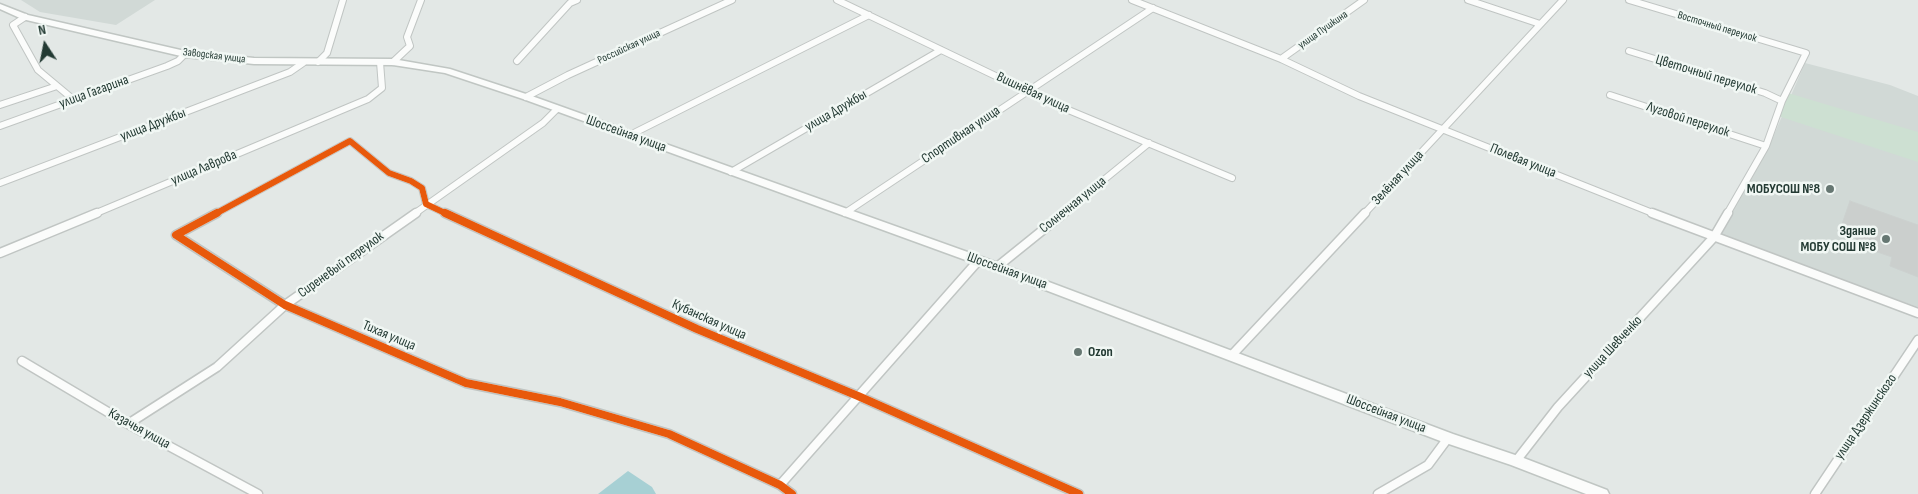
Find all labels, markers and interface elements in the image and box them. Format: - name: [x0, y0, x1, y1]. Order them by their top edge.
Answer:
- street label: улица Пушкина: [1296, 8, 1350, 52]
- street label: Восточный переулок: [1676, 9, 1758, 45]
- north arrow: [20, 20, 70, 70]
- text: N: [37, 21, 47, 39]
- street label: Российская улица: [596, 27, 662, 67]
- street label: Заводская улица: [182, 46, 246, 66]
- street label: Цветочный переулок: [1653, 52, 1759, 98]
- street label: Вишнёвая улица: [994, 69, 1072, 117]
- street label: улица Гагарина: [57, 72, 131, 112]
- street label: улица Дружбы: [802, 87, 870, 135]
- street label: Луговой переулок: [1644, 99, 1732, 141]
- street label: Спортивная улица: [918, 103, 1004, 167]
- street label: улица Дружбы: [118, 105, 188, 145]
- street label: Шоссейная улица: [584, 112, 668, 156]
- street label: Полевая улица: [1488, 140, 1558, 182]
- street label: улица Лаврова: [169, 147, 239, 189]
- street label: Зелёная улица: [1368, 147, 1428, 209]
- street label: Солнечная улица: [1036, 173, 1110, 237]
- place label: МОБУСОШ №8: [1747, 181, 1820, 197]
- marker: МОБУСОШ №8: [1824, 183, 1836, 195]
- place label: Здание МОБУ СОШ №8: [1800, 223, 1876, 256]
- street label: Сиреневый переулок: [295, 228, 387, 302]
- marker: Здание МОБУ СОШ №8: [1880, 233, 1892, 245]
- street label: Шоссейная улица: [965, 249, 1049, 293]
- street label: Кубанская улица: [669, 296, 749, 344]
- street label: улица Шевченко: [1580, 313, 1646, 381]
- street label: Тихая улица: [360, 317, 418, 355]
- place label: Ozon: [1088, 344, 1113, 360]
- marker: Ozon: [1072, 346, 1084, 358]
- street label: улица Дзержинского: [1831, 371, 1901, 463]
- street label: Шоссейная улица: [1344, 391, 1428, 437]
- street label: Казачья улица: [105, 405, 173, 453]

